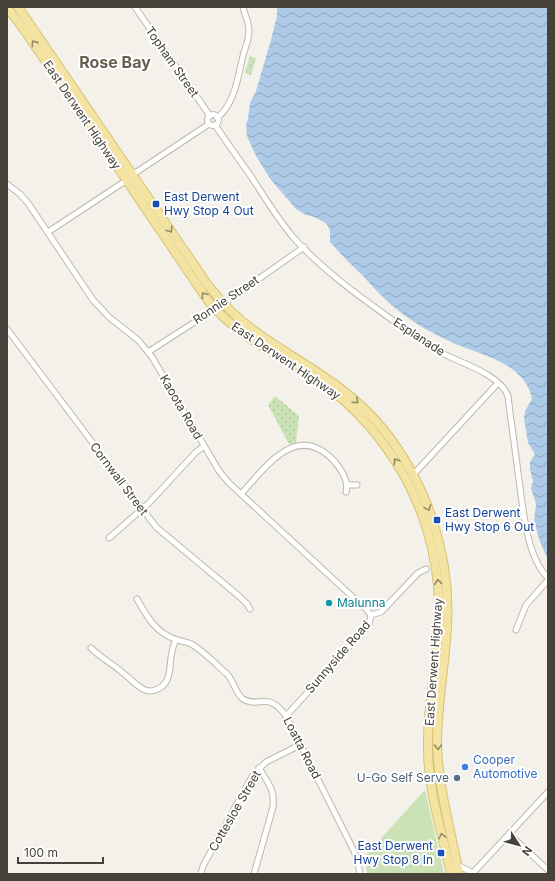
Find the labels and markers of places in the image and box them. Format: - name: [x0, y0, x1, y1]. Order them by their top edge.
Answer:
- place label: East Derwent Hwy Stop 4 Out: [164, 189, 254, 218]
- marker: East Derwent Hwy Stop 4 Out: [151, 199, 161, 209]
- place label: East Derwent Hwy Stop 6 Out: [445, 505, 534, 534]
- marker: East Derwent Hwy Stop 6 Out: [432, 515, 442, 525]
- place label: Malunna: [337, 595, 386, 610]
- marker: Malunna: [324, 598, 334, 608]
- place label: Cooper Automotive: [473, 752, 537, 781]
- marker: Cooper Automotive: [460, 762, 470, 772]
- place label: U-Go Self Serve: [357, 770, 449, 785]
- marker: U-Go Self Serve: [452, 773, 462, 783]
- place label: East Derwent Hwy Stop 8 In: [354, 838, 433, 867]
- marker: East Derwent Hwy Stop 8 In: [436, 848, 446, 858]

